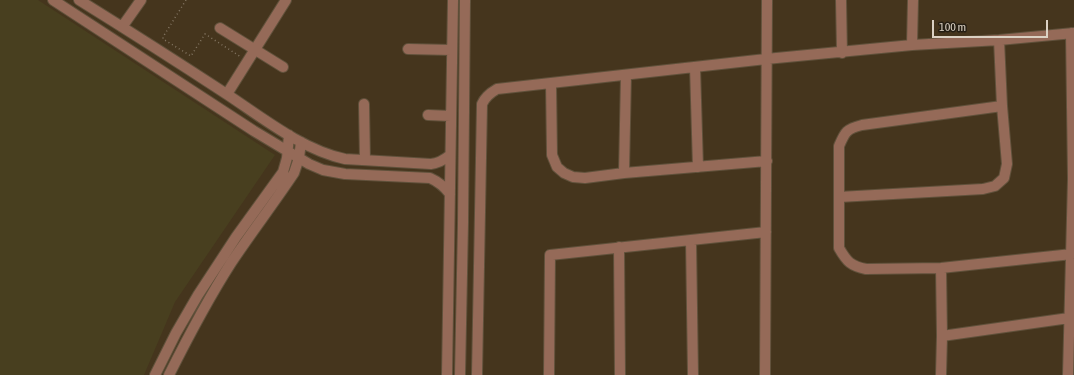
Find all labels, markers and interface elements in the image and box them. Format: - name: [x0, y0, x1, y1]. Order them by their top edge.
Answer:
- scale bar: [934, 12, 1050, 38]
- text: 100 m: [939, 20, 966, 34]

